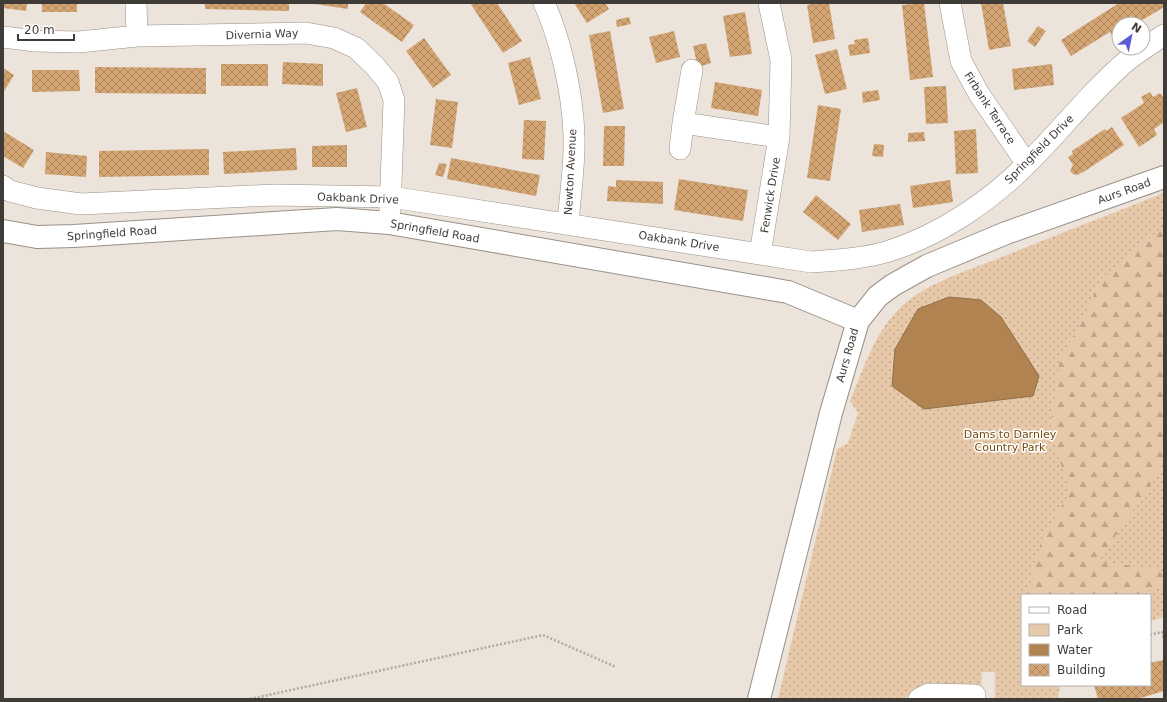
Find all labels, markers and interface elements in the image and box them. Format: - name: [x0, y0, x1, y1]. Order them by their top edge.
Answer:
- scale bar: [18, 16, 74, 42]
- north arrow: [1111, 16, 1151, 56]
- text: N: [1129, 20, 1144, 36]
- text: 20 m: [24, 23, 55, 37]
- street label: Divernia Way: [225, 27, 299, 42]
- street label: Firbank Terrace: [961, 70, 1018, 147]
- street label: Springfield Drive: [1002, 112, 1077, 186]
- street label: Newton Avenue: [562, 128, 579, 215]
- street label: Fenwick Drive: [758, 156, 783, 234]
- street label: Aurs Road: [1096, 176, 1153, 207]
- street label: Oakbank Drive: [317, 191, 399, 206]
- street label: Springfield Road: [389, 217, 481, 246]
- street label: Springfield Road: [67, 224, 158, 243]
- street label: Oakbank Drive: [638, 229, 720, 254]
- street label: Aurs Road: [834, 326, 861, 384]
- park label: Dams to Darnley Country Park: [964, 428, 1057, 454]
- legend: [1021, 594, 1151, 686]
- text: Road: [1057, 603, 1087, 617]
- text: Park: [1057, 623, 1083, 637]
- text: Water: [1057, 643, 1093, 657]
- text: Building: [1057, 663, 1106, 677]

